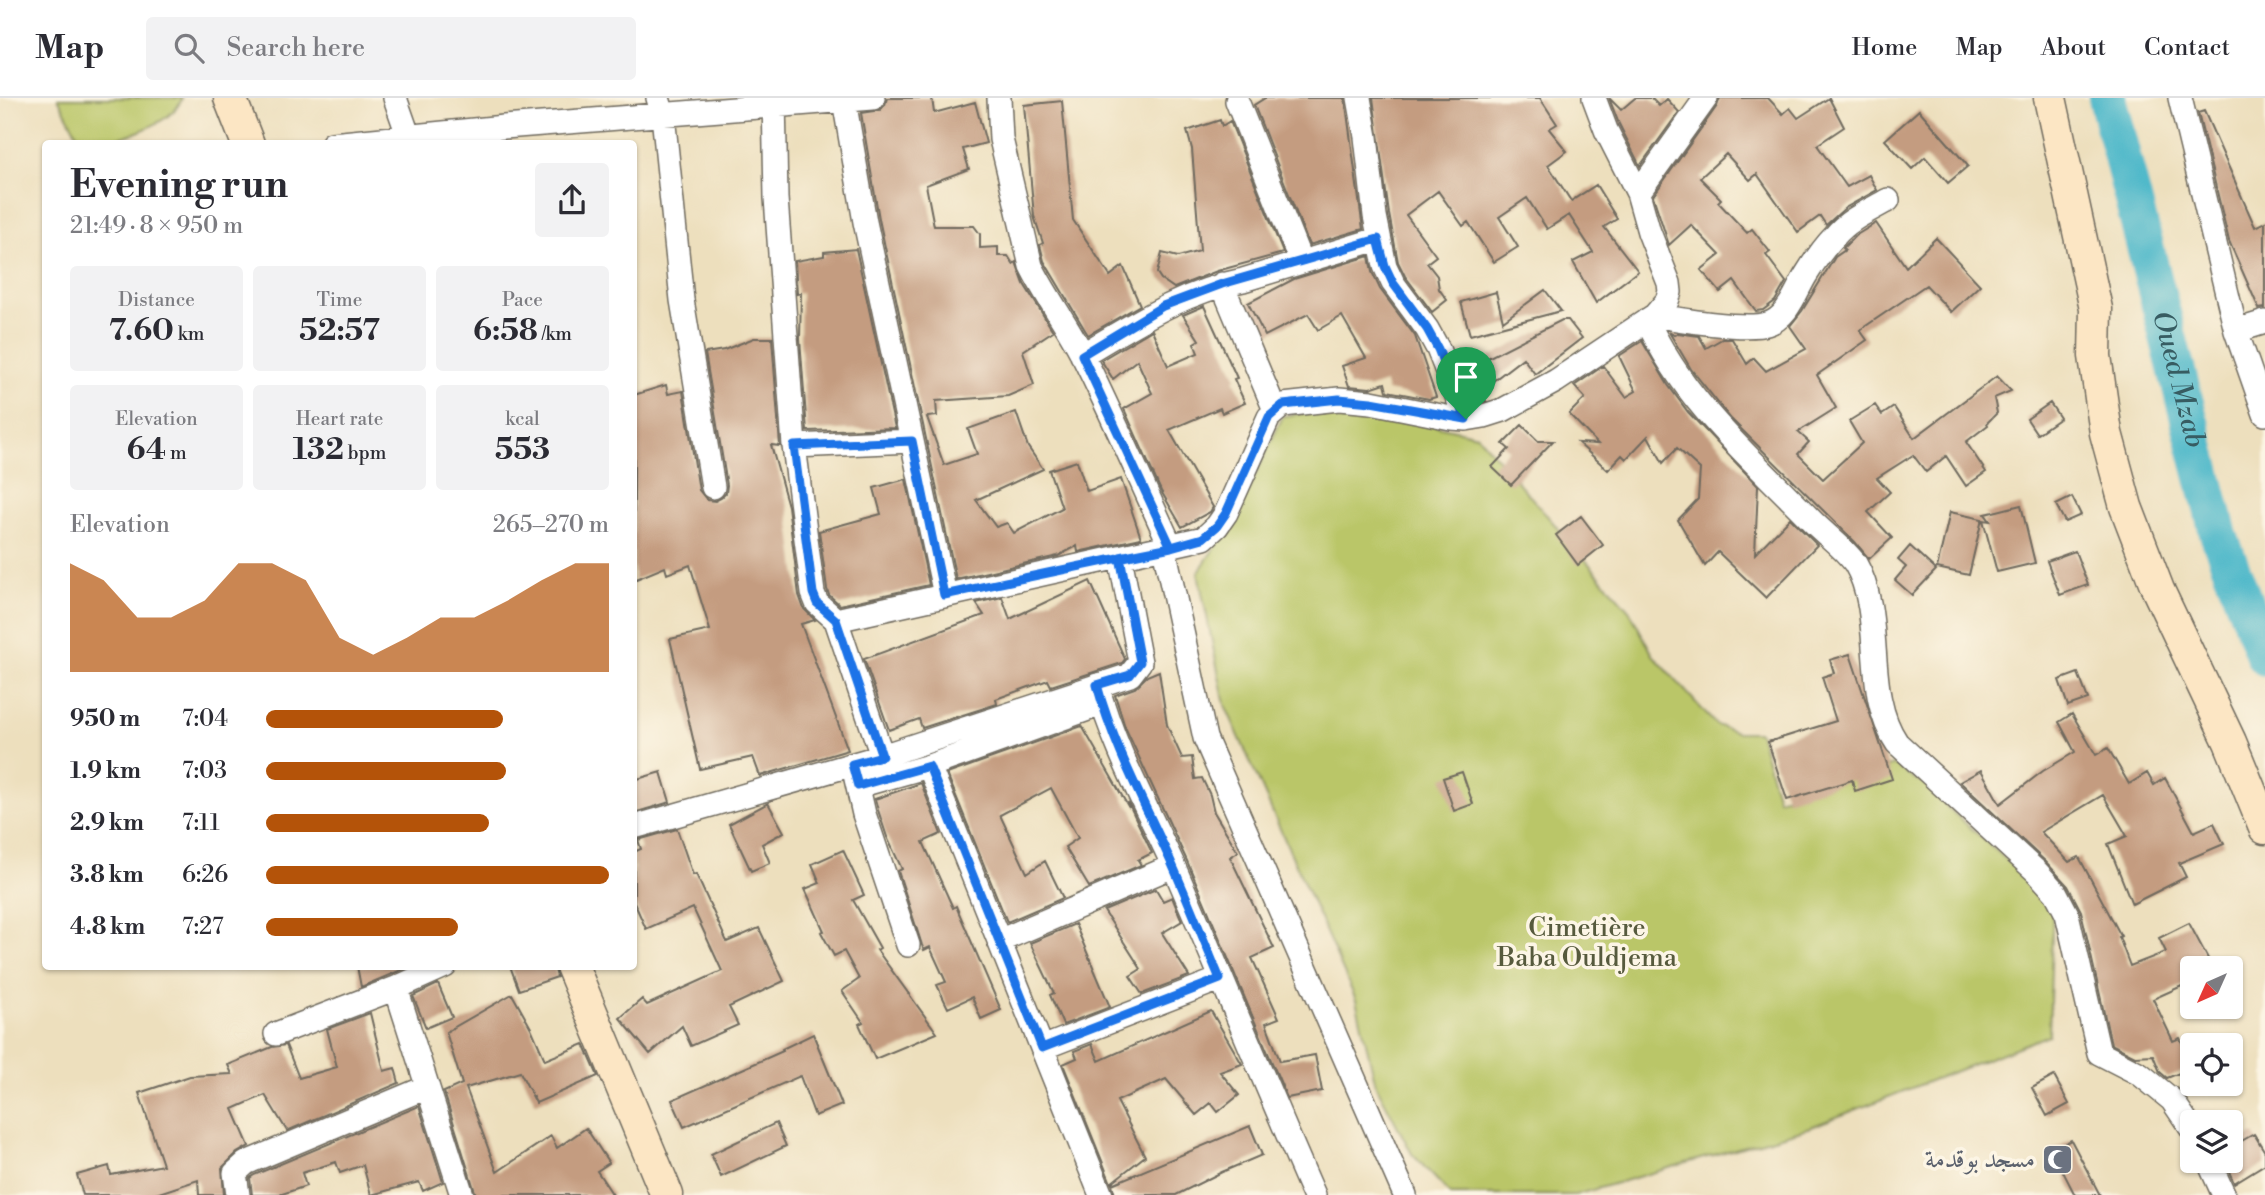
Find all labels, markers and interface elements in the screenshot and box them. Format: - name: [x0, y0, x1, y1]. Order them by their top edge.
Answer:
- search box: [146, 17, 636, 80]
- text: Map: [35, 28, 104, 69]
- icon: search: [170, 29, 208, 67]
- text: Search here: [226, 32, 365, 64]
- text: Home: [1852, 33, 1917, 63]
- text: Map: [1955, 33, 2003, 63]
- text: About: [2041, 33, 2106, 63]
- text: Contact: [2144, 33, 2230, 63]
- text: Evening run: [70, 162, 288, 209]
- button: share: [535, 163, 609, 237]
- text: 21:49 · 8 × 950 m: [70, 212, 243, 240]
- text: Distance: [118, 288, 195, 312]
- text: Time: [317, 288, 362, 312]
- text: Pace: [502, 288, 543, 312]
- water label: Oued Mzab: [2145, 307, 2213, 451]
- text: 7.60: [109, 312, 174, 350]
- text: 52:57: [299, 312, 380, 350]
- text: 6:58: [473, 312, 538, 350]
- text: km: [174, 322, 204, 346]
- text: /km: [538, 322, 572, 346]
- pin: [1436, 347, 1496, 419]
- icon: arrive: [1447, 358, 1485, 396]
- text: Elevation: [115, 407, 198, 431]
- text: Heart rate: [296, 407, 383, 431]
- text: kcal: [505, 407, 540, 431]
- text: 64: [126, 431, 166, 469]
- text: 132: [293, 431, 344, 469]
- text: 553: [495, 431, 550, 469]
- text: m: [166, 441, 187, 465]
- text: bpm: [344, 441, 386, 465]
- text: Elevation: [70, 511, 170, 539]
- text: 265–270 m: [493, 511, 609, 539]
- text: 950 m: [70, 705, 140, 733]
- text: 7:04: [182, 705, 228, 733]
- text: 1.9 km: [70, 757, 141, 785]
- text: 7:03: [182, 757, 227, 785]
- text: 2.9 km: [70, 809, 144, 837]
- text: 7:11: [182, 809, 220, 837]
- text: 3.8 km: [70, 861, 144, 889]
- text: 6:26: [182, 861, 228, 889]
- park label: Cimetière Baba Ouldjema: [1496, 912, 1678, 974]
- text: 4.8 km: [70, 913, 145, 941]
- text: 7:27: [182, 913, 224, 941]
- north arrow: [2180, 956, 2244, 1018]
- map controls: [2180, 956, 2243, 1173]
- button: locate: [2180, 1033, 2243, 1096]
- button: layers: [2180, 1110, 2243, 1173]
- mosque icon: مسجد بوقدمة: [2041, 1142, 2075, 1176]
- place label: مسجد بوقدمة: [1925, 1143, 2035, 1175]

